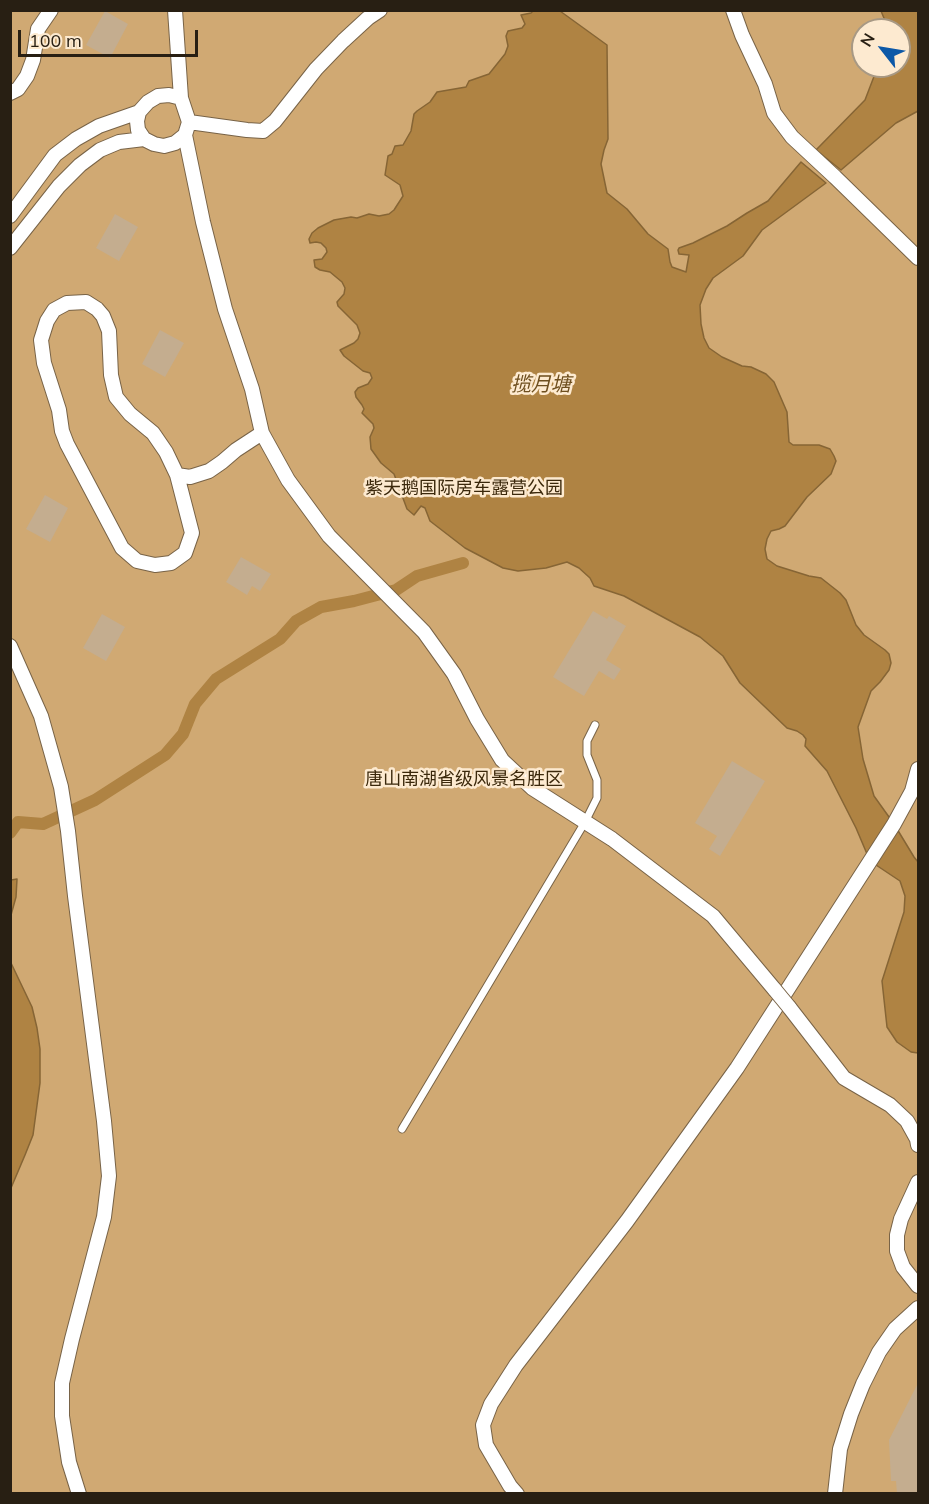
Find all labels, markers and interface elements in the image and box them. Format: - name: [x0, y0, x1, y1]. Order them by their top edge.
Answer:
- scale bar: [21, 18, 201, 56]
- north arrow: [851, 18, 911, 78]
- text: 100 m: [29, 29, 82, 52]
- text: N: [856, 29, 879, 50]
- water label: 揽月塘: [511, 373, 571, 397]
- park label: 紫天鹅国际房车露营公园: [365, 478, 563, 500]
- park label: 唐山南湖省级风景名胜区: [365, 769, 563, 791]

